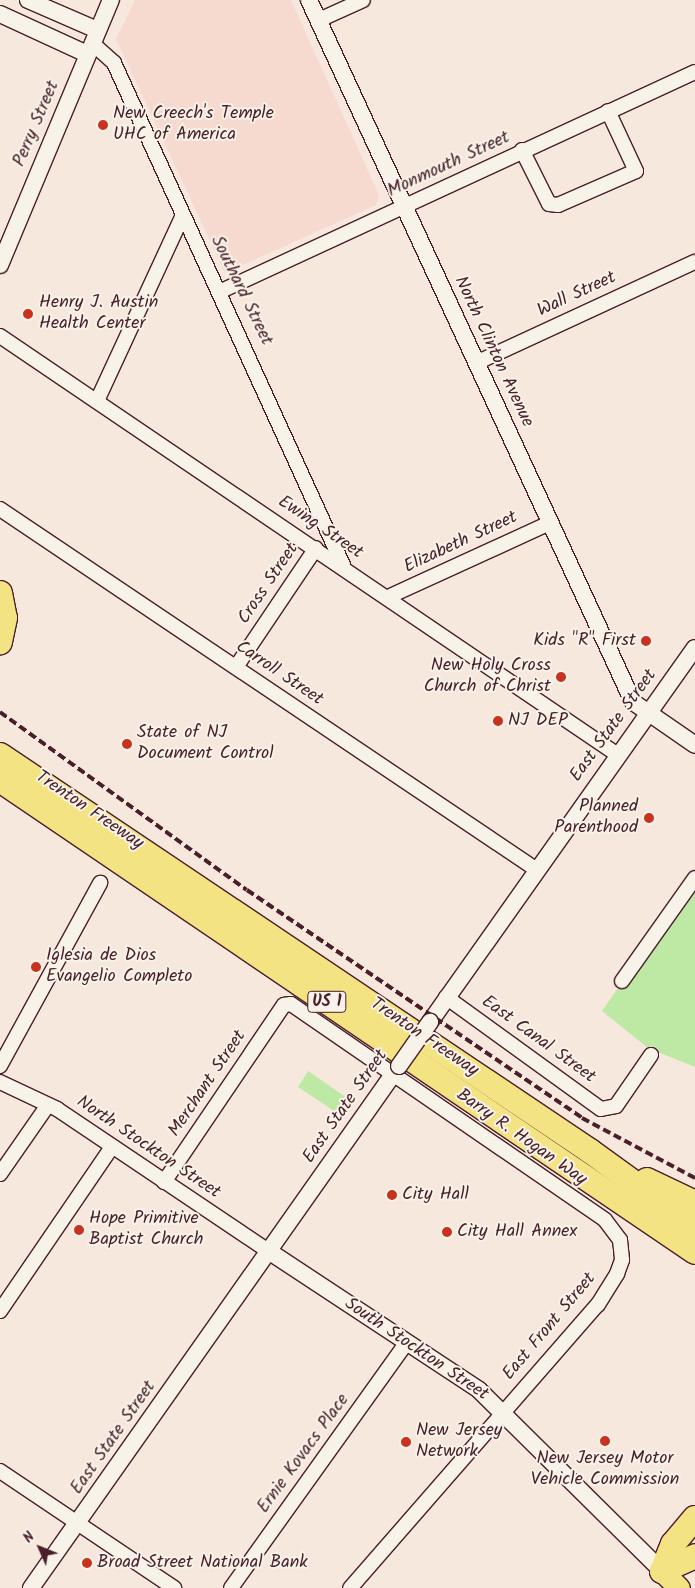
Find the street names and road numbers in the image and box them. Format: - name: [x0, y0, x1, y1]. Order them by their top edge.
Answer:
- street label: Perry Street: [9, 78, 65, 170]
- street label: Monmouth Street: [384, 127, 514, 203]
- street label: Southard Street: [205, 233, 277, 349]
- street label: Wall Street: [534, 267, 620, 323]
- street label: North Clinton Avenue: [449, 273, 537, 431]
- street label: Ewing Street: [273, 492, 367, 564]
- street label: Elizabeth Street: [401, 507, 521, 579]
- street label: Cross Street: [234, 539, 304, 629]
- street label: Carroll Street: [231, 637, 327, 711]
- street label: East State Street: [566, 666, 662, 786]
- street label: Trenton Freeway: [31, 767, 147, 855]
- road number: US 1: [307, 989, 347, 1016]
- street label: East Canal Street: [477, 991, 599, 1089]
- street label: Trenton Freeway: [366, 994, 482, 1082]
- street label: Merchant Street: [164, 1027, 252, 1141]
- street label: East State Street: [299, 1046, 393, 1168]
- street label: Barry R. Hogan Way: [452, 1085, 590, 1191]
- street label: North Stockton Street: [72, 1092, 224, 1204]
- street label: East Front Street: [499, 1269, 601, 1385]
- street label: South Stockton Street: [340, 1294, 492, 1406]
- street label: East State Street: [67, 1377, 161, 1499]
- street label: Ernie Kovacs Place: [253, 1390, 355, 1518]

